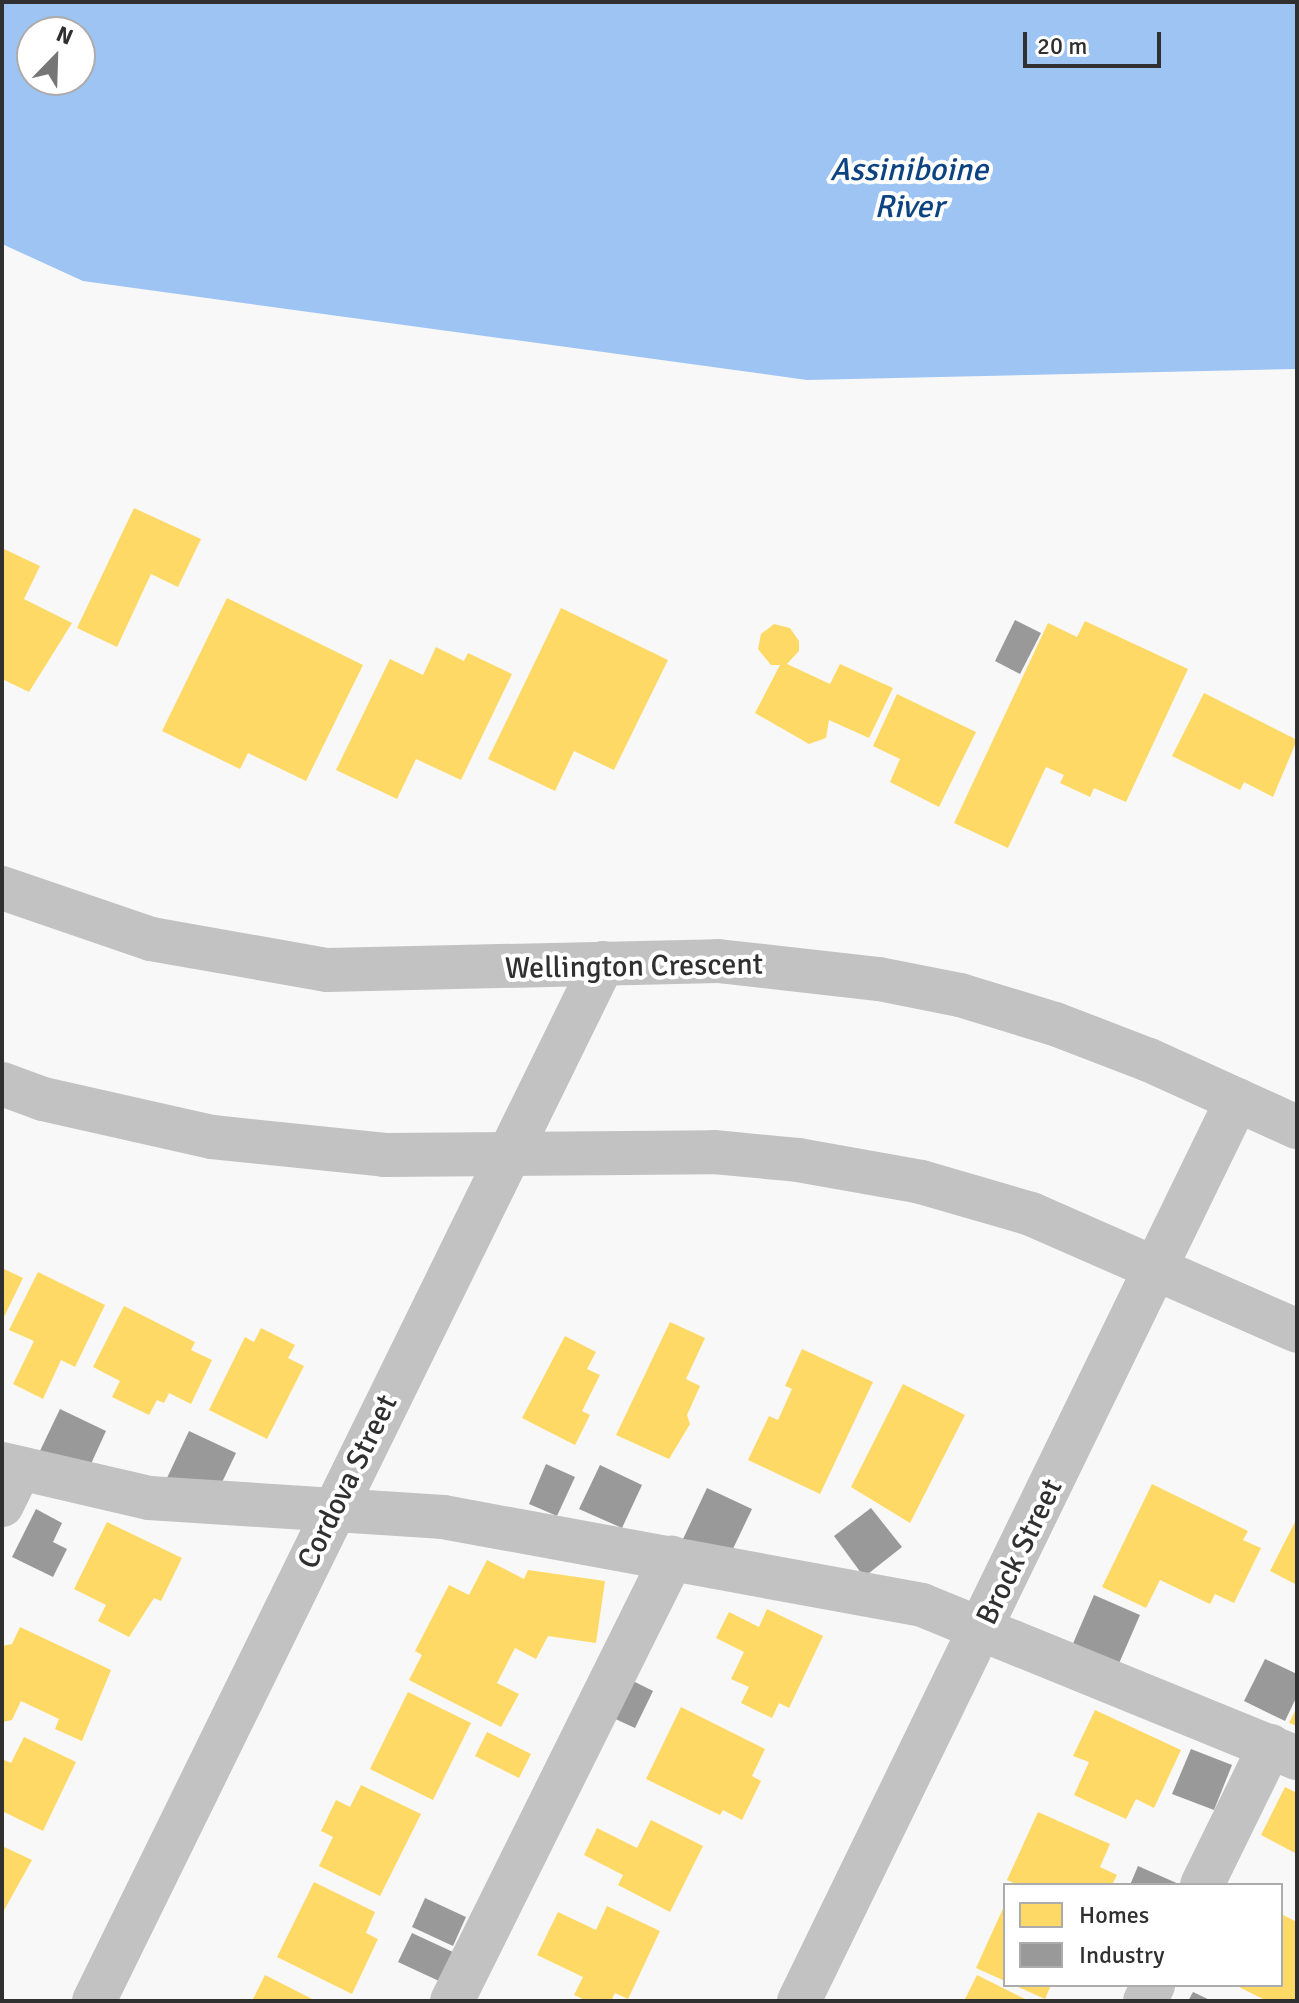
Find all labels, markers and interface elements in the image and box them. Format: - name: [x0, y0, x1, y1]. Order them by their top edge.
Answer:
- north arrow: [16, 16, 96, 96]
- scale bar: [1027, 16, 1165, 66]
- text: N: [52, 20, 77, 51]
- text: 20 m: [1037, 31, 1087, 61]
- water label: Assiniboine River: [830, 152, 988, 227]
- street label: Wellington Crescent: [505, 947, 763, 987]
- street label: Cordova Street: [290, 1389, 406, 1575]
- street label: Brock Street: [969, 1473, 1071, 1631]
- legend: [1003, 1883, 1283, 1987]
- text: Homes: [1079, 1900, 1149, 1930]
- text: Industry: [1079, 1940, 1165, 1970]

